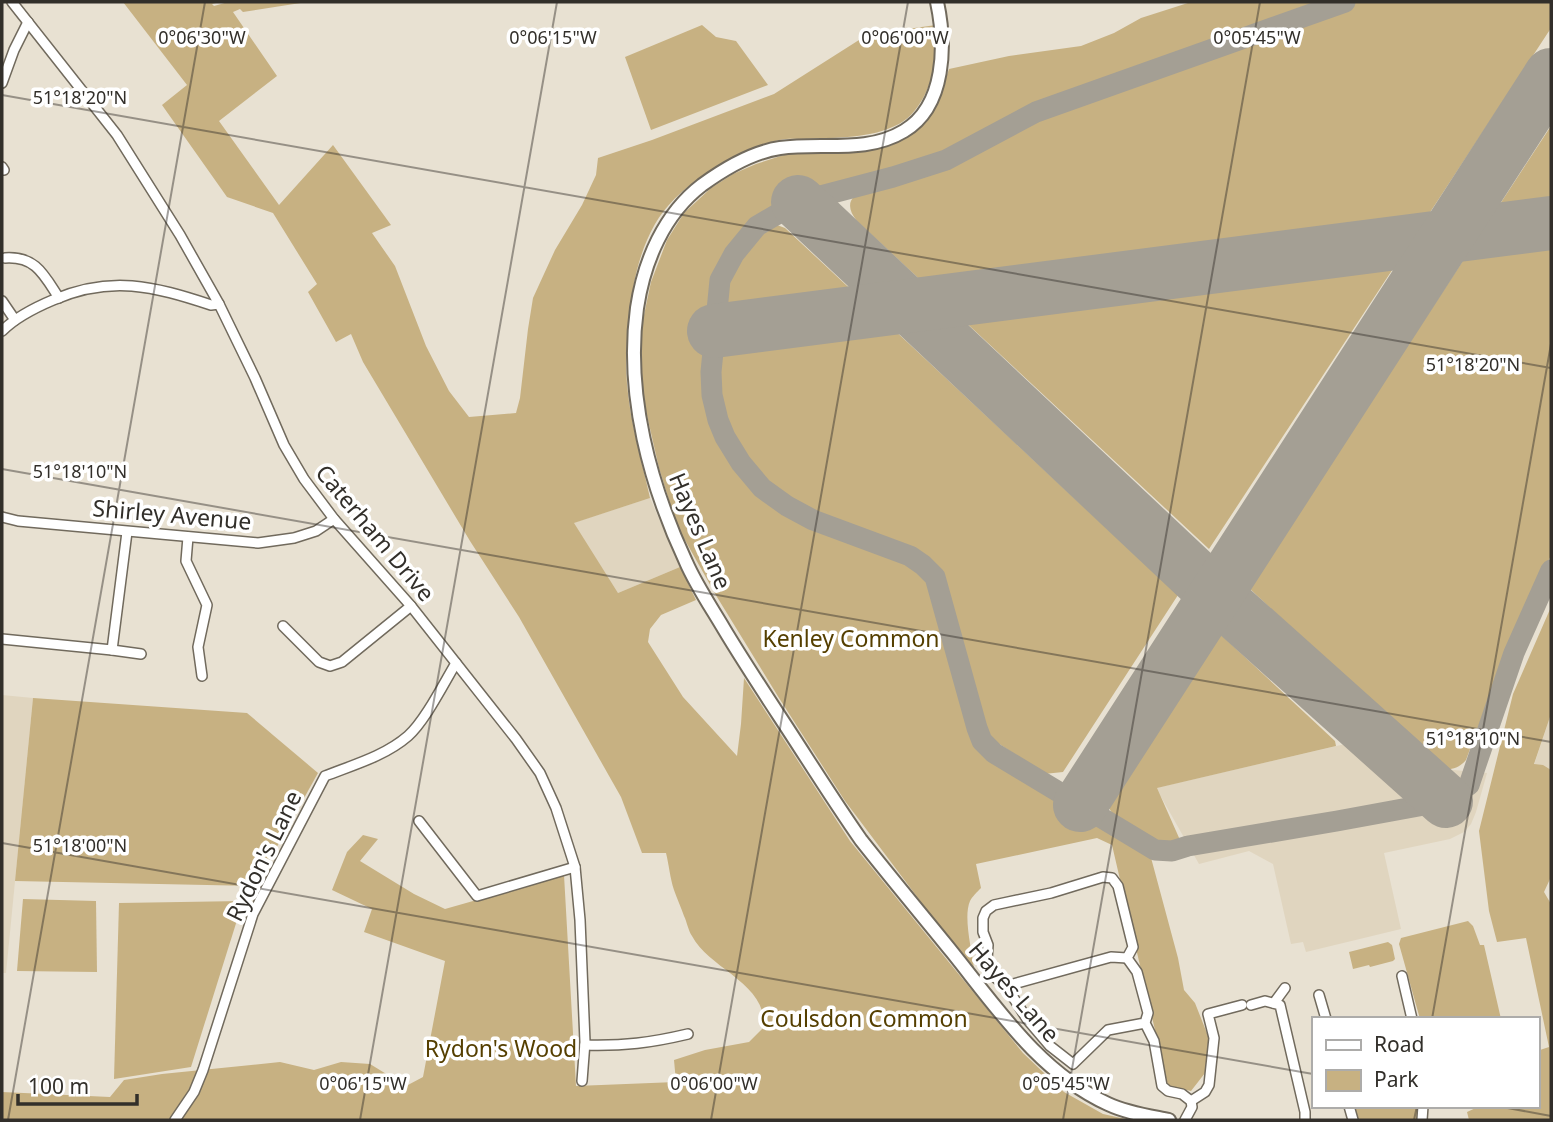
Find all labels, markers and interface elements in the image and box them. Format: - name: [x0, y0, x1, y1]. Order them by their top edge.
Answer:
- text: 0°06'30"W: [158, 25, 246, 49]
- text: 0°06'15"W: [509, 25, 597, 49]
- text: 0°06'00"W: [861, 25, 949, 49]
- text: 0°05'45"W: [1213, 25, 1301, 49]
- text: 51°18'20"N: [33, 85, 127, 109]
- text: 51°18'20"N: [1426, 352, 1520, 376]
- street label: Caterham Drive: [309, 457, 443, 608]
- text: 51°18'10"N: [33, 459, 127, 483]
- street label: Hayes Lane: [662, 467, 740, 594]
- street label: Shirley Avenue: [91, 491, 253, 537]
- park label: Kenley Common: [762, 622, 940, 654]
- text: 51°18'10"N: [1426, 726, 1520, 750]
- street label: Rydon's Lane: [218, 785, 309, 926]
- text: 51°18'00"N: [33, 833, 127, 857]
- street label: Hayes Lane: [962, 934, 1067, 1049]
- park label: Coulsdon Common: [760, 1002, 968, 1034]
- legend: [1312, 1017, 1539, 1108]
- text: Road: [1374, 1030, 1424, 1058]
- park label: Rydon's Wood: [425, 1032, 577, 1064]
- scale bar: [18, 1062, 136, 1106]
- text: Park: [1374, 1065, 1419, 1093]
- text: 0°06'15"W: [319, 1071, 407, 1095]
- text: 0°06'00"W: [670, 1071, 758, 1095]
- text: 0°05'45"W: [1022, 1071, 1110, 1095]
- text: 100 m: [28, 1072, 89, 1100]

